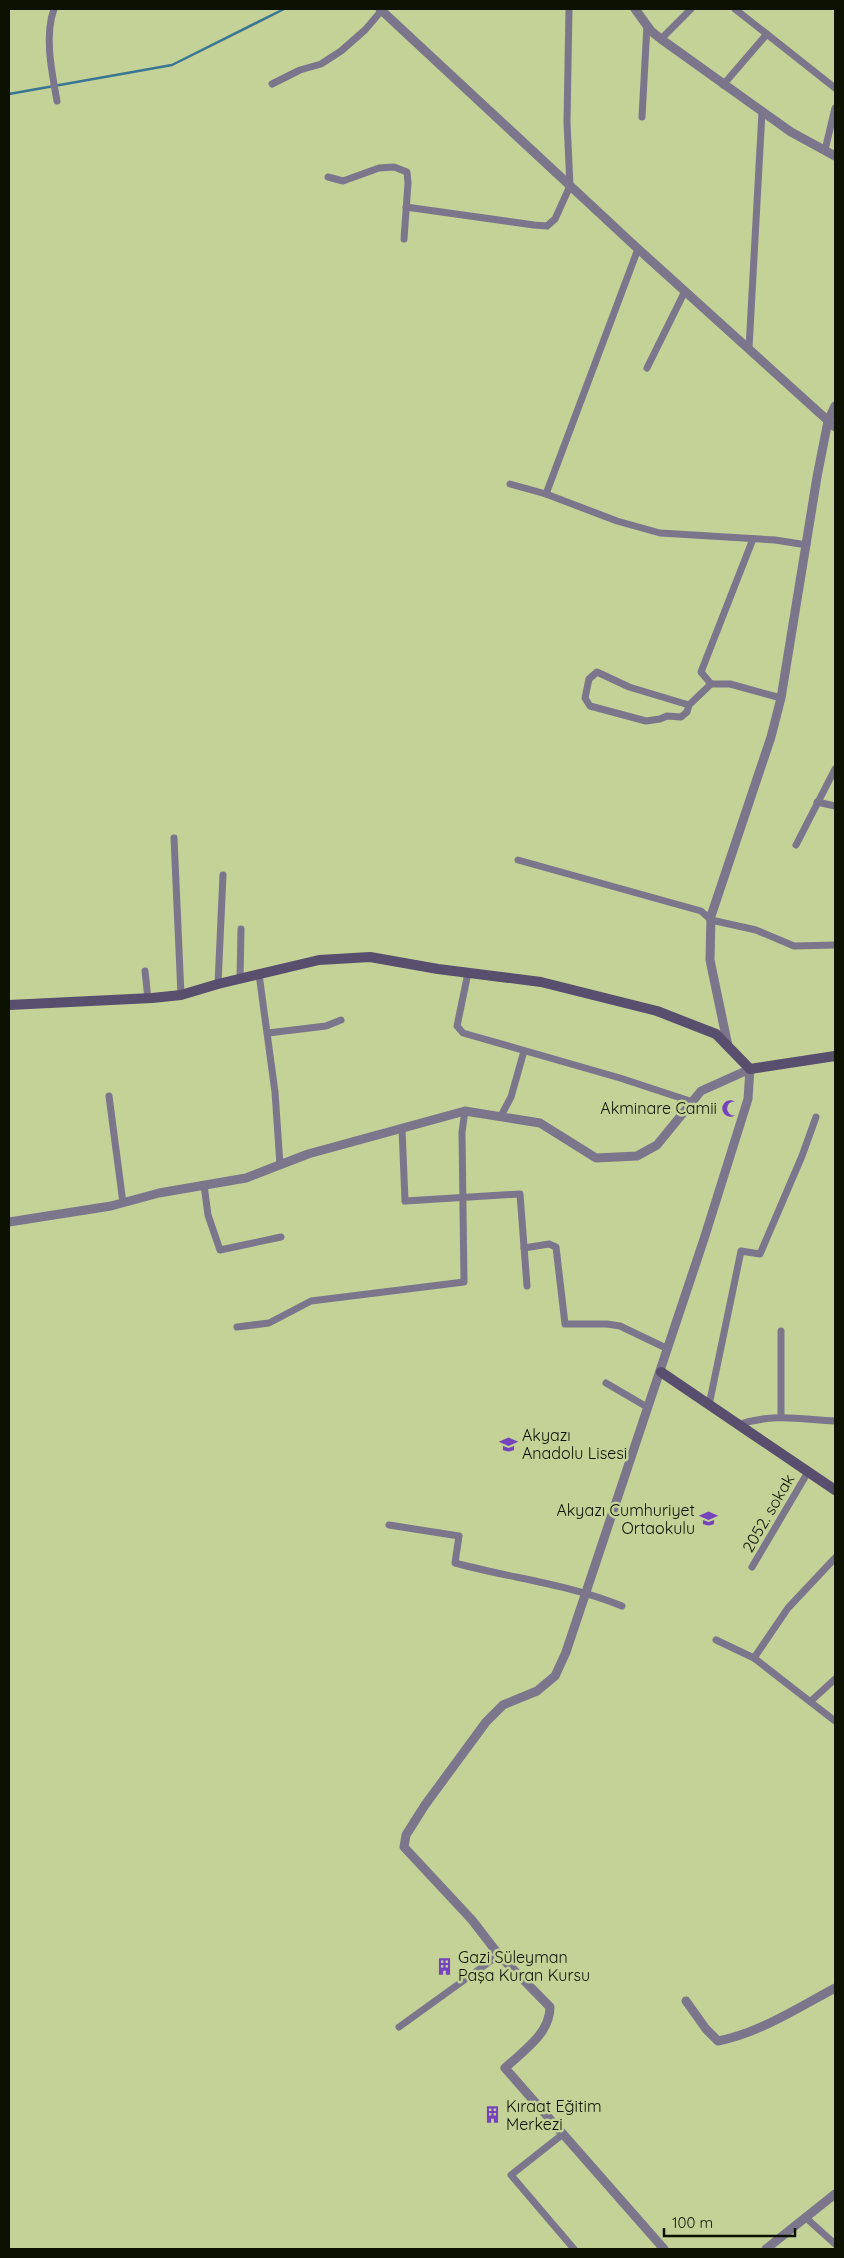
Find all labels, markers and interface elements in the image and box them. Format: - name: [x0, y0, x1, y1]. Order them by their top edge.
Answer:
- place label: Akminare Camii: [600, 1098, 717, 1118]
- mosque icon: Akminare Camii: [721, 1098, 741, 1118]
- place label: Akyazı Anadolu Lisesi: [522, 1425, 627, 1463]
- school or university icon: Akyazı Anadolu Lisesi: [498, 1434, 518, 1454]
- street label: 2052. sokak: [738, 1470, 798, 1556]
- place label: Akyazı Cumhuriyet Ortaokulu: [556, 1500, 695, 1538]
- school or university icon: Akyazı Cumhuriyet Ortaokulu: [699, 1509, 719, 1529]
- place label: Gazi Süleyman Paşa Kuran Kursu: [458, 1947, 590, 1985]
- building icon: Gazi Süleyman Paşa Kuran Kursu: [434, 1956, 454, 1976]
- place label: Kıraat Eğitim Merkezi: [506, 2096, 601, 2134]
- building icon: Kıraat Eğitim Merkezi: [482, 2105, 502, 2125]
- scale bar: [664, 2206, 795, 2238]
- text: 100 m: [672, 2213, 713, 2232]

